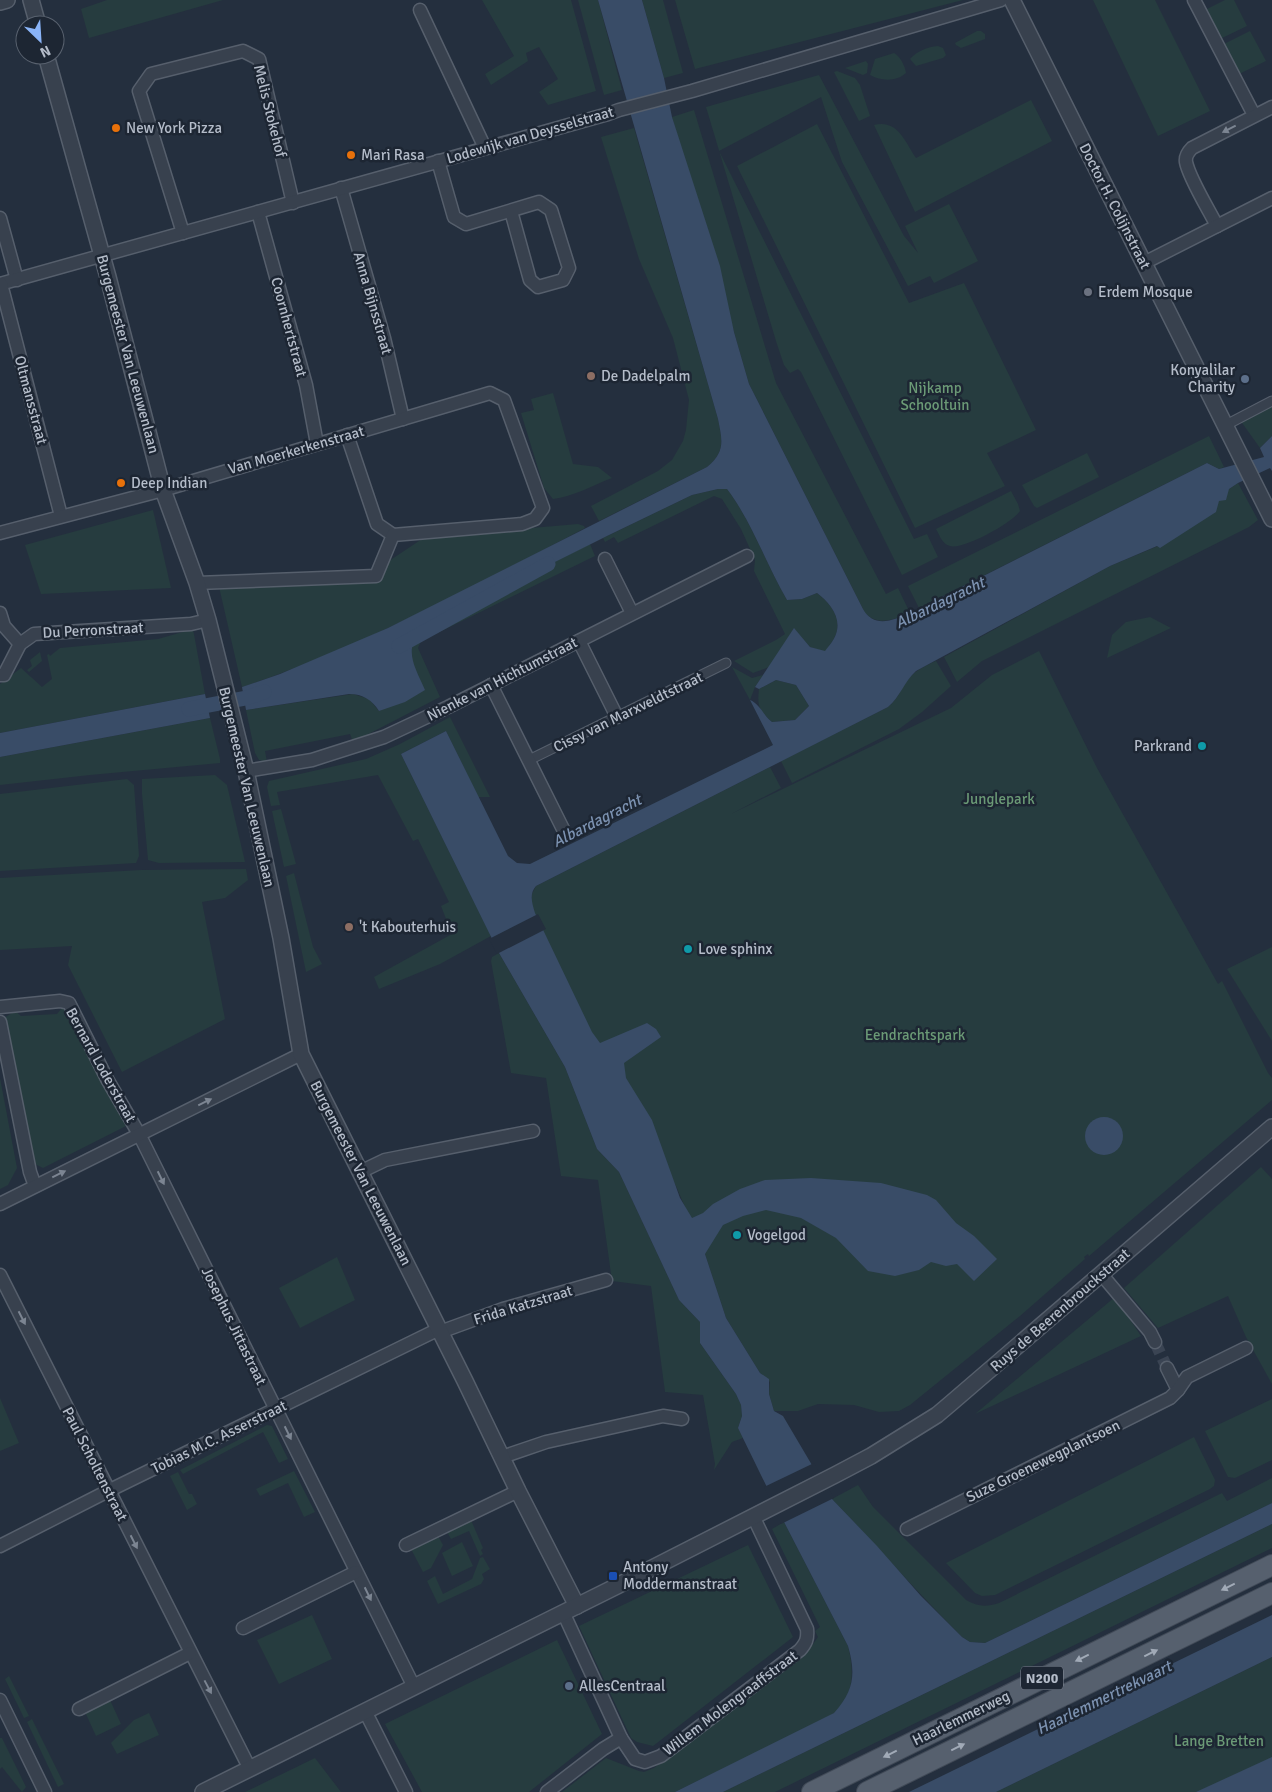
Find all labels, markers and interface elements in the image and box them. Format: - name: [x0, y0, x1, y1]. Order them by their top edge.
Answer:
- north arrow: [15, 15, 65, 65]
- text: N: [37, 42, 53, 61]
- street label: Melis Stokehof: [250, 63, 290, 160]
- street label: Lodewijk van Deysselstraat: [444, 102, 616, 168]
- place label: New York Pizza: [126, 119, 222, 137]
- marker: New York Pizza: [110, 122, 122, 134]
- one-way arrow: [1221, 125, 1236, 133]
- street label: Doctor H. Colijnstraat: [1075, 140, 1155, 272]
- place label: Mari Rasa: [361, 146, 425, 164]
- marker: Mari Rasa: [345, 149, 357, 161]
- street label: Anna Bijnsstraat: [350, 250, 396, 356]
- street label: Burgemeester Van Leeuwenlaan: [93, 253, 163, 455]
- street label: Coornhertstraat: [267, 275, 311, 379]
- place label: Erdem Mosque: [1098, 283, 1193, 301]
- marker: Erdem Mosque: [1082, 286, 1094, 298]
- street label: Oltmansstraat: [11, 354, 51, 446]
- place label: Konyalilar Charity: [1170, 361, 1235, 396]
- place label: De Dadelpalm: [601, 367, 690, 385]
- marker: De Dadelpalm: [585, 370, 597, 382]
- marker: Konyalilar Charity: [1239, 373, 1251, 385]
- park label: Nijkamp Schooltuin: [901, 379, 969, 414]
- street label: Van Moerkerkenstraat: [226, 422, 366, 478]
- place label: Deep Indian: [131, 474, 207, 492]
- marker: Deep Indian: [115, 477, 127, 489]
- water label: Albardagracht: [892, 572, 990, 633]
- street label: Du Perronstraat: [42, 618, 144, 642]
- street label: Nienke van Hichtumstraat: [424, 633, 580, 725]
- street label: Cissy van Marxveldtstraat: [550, 668, 706, 756]
- street label: Burgemeester Van Leeuwenlaan: [215, 685, 279, 889]
- place label: Parkrand: [1134, 737, 1192, 755]
- marker: Parkrand: [1196, 740, 1208, 752]
- water label: Albardagracht: [549, 789, 647, 852]
- park label: Junglepark: [963, 790, 1035, 808]
- place label: 't Kabouterhuis: [359, 918, 457, 936]
- marker: 't Kabouterhuis: [343, 921, 355, 933]
- place label: Love sphinx: [698, 940, 772, 958]
- marker: Love sphinx: [682, 943, 694, 955]
- street label: Bernard Loderstraat: [62, 1005, 140, 1125]
- park label: Eendrachtspark: [865, 1026, 966, 1044]
- street label: Burgemeester Van Leeuwenlaan: [306, 1078, 416, 1268]
- one-way arrow: [198, 1098, 212, 1106]
- one-way arrow: [52, 1170, 66, 1178]
- one-way arrow: [157, 1171, 165, 1185]
- place label: Vogelgod: [747, 1226, 806, 1244]
- marker: Vogelgod: [731, 1229, 743, 1241]
- street label: Ruys de Beerenbrouckstraat: [987, 1245, 1133, 1375]
- street label: Josephus Jittastraat: [198, 1264, 270, 1388]
- street label: Frida Katzstraat: [471, 1281, 575, 1329]
- one-way arrow: [18, 1311, 26, 1326]
- street label: Tobias M.C. Asserstraat: [148, 1396, 290, 1478]
- street label: Paul Scholtenstraat: [58, 1404, 132, 1524]
- street label: Suze Groenewegplantsoen: [963, 1416, 1123, 1506]
- one-way arrow: [284, 1426, 292, 1440]
- one-way arrow: [130, 1535, 138, 1549]
- place label: Antony Moddermanstraat: [623, 1558, 737, 1593]
- marker: Antony Moddermanstraat: [607, 1570, 619, 1582]
- one-way arrow: [1221, 1583, 1235, 1591]
- one-way arrow: [363, 1587, 372, 1602]
- street label: Willem Molengraaffstraat: [659, 1647, 801, 1759]
- one-way arrow: [1143, 1649, 1158, 1657]
- one-way arrow: [1075, 1654, 1089, 1662]
- water label: Haarlemmertrekvaart: [1033, 1656, 1177, 1739]
- road number: N200: [1021, 1666, 1063, 1690]
- place label: AllesCentraal: [579, 1677, 666, 1695]
- one-way arrow: [204, 1679, 212, 1694]
- marker: AllesCentraal: [563, 1680, 575, 1692]
- street label: Haarlemmerweg: [909, 1687, 1013, 1749]
- park label: Lange Bretten: [1174, 1732, 1264, 1750]
- one-way arrow: [950, 1743, 965, 1752]
- one-way arrow: [882, 1749, 897, 1758]

